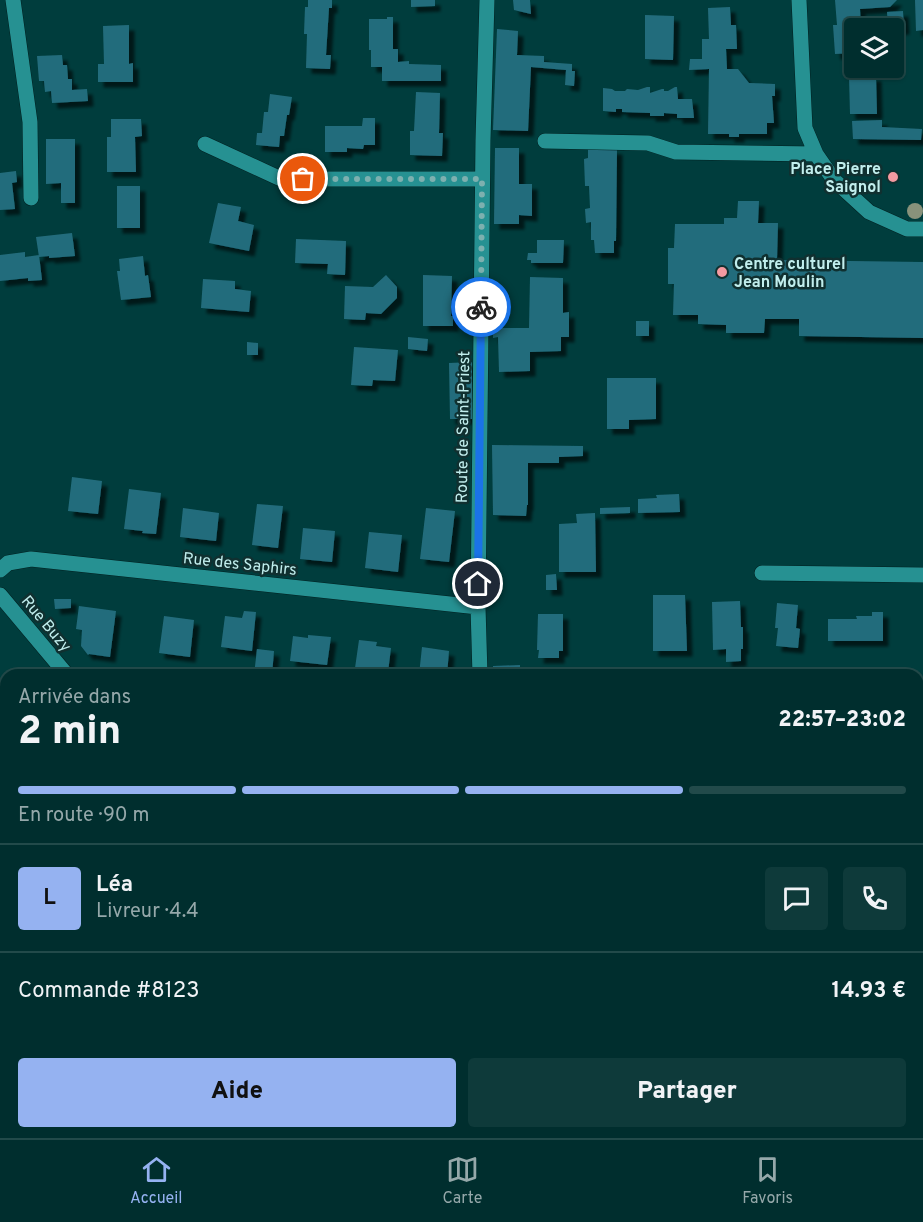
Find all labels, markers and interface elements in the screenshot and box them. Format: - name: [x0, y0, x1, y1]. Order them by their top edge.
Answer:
- map controls: [844, 18, 904, 78]
- button: layers: [844, 18, 904, 78]
- pin: [277, 153, 328, 204]
- place label: Place Pierre Saignol: [790, 160, 881, 198]
- icon: bag: [286, 162, 319, 195]
- marker: Place Pierre Saignol: [886, 170, 900, 184]
- place label: Centre culturel Jean Moulin: [734, 255, 846, 293]
- marker: Centre culturel Jean Moulin: [715, 265, 729, 279]
- courier: [451, 277, 511, 337]
- icon: bike: [465, 291, 498, 324]
- street label: Route de Saint-Priest: [453, 351, 475, 503]
- street label: Rue des Saphirs: [182, 549, 298, 581]
- pin: [452, 558, 503, 609]
- icon: home: [461, 567, 494, 600]
- street label: Rue Buzy: [16, 592, 75, 657]
- text: Arrivée dans: [18, 685, 131, 711]
- text: 22:57–23:02: [778, 707, 906, 734]
- text: 2 min: [18, 709, 121, 758]
- text: En route · 90 m: [18, 803, 149, 829]
- button: chat: [765, 867, 828, 930]
- button: phone: [843, 867, 906, 930]
- text: Léa: [96, 872, 133, 899]
- text: L: [43, 885, 56, 912]
- text: Livreur · 4.4: [96, 899, 199, 925]
- text: Commande #8123: [18, 978, 199, 1005]
- text: 14.93 €: [832, 978, 906, 1005]
- button: Aide: [18, 1058, 456, 1127]
- button: Partager: [468, 1058, 906, 1127]
- tab: Accueil: [130, 1153, 182, 1209]
- tab: Carte: [442, 1153, 482, 1209]
- tab: Favoris: [742, 1153, 793, 1209]

